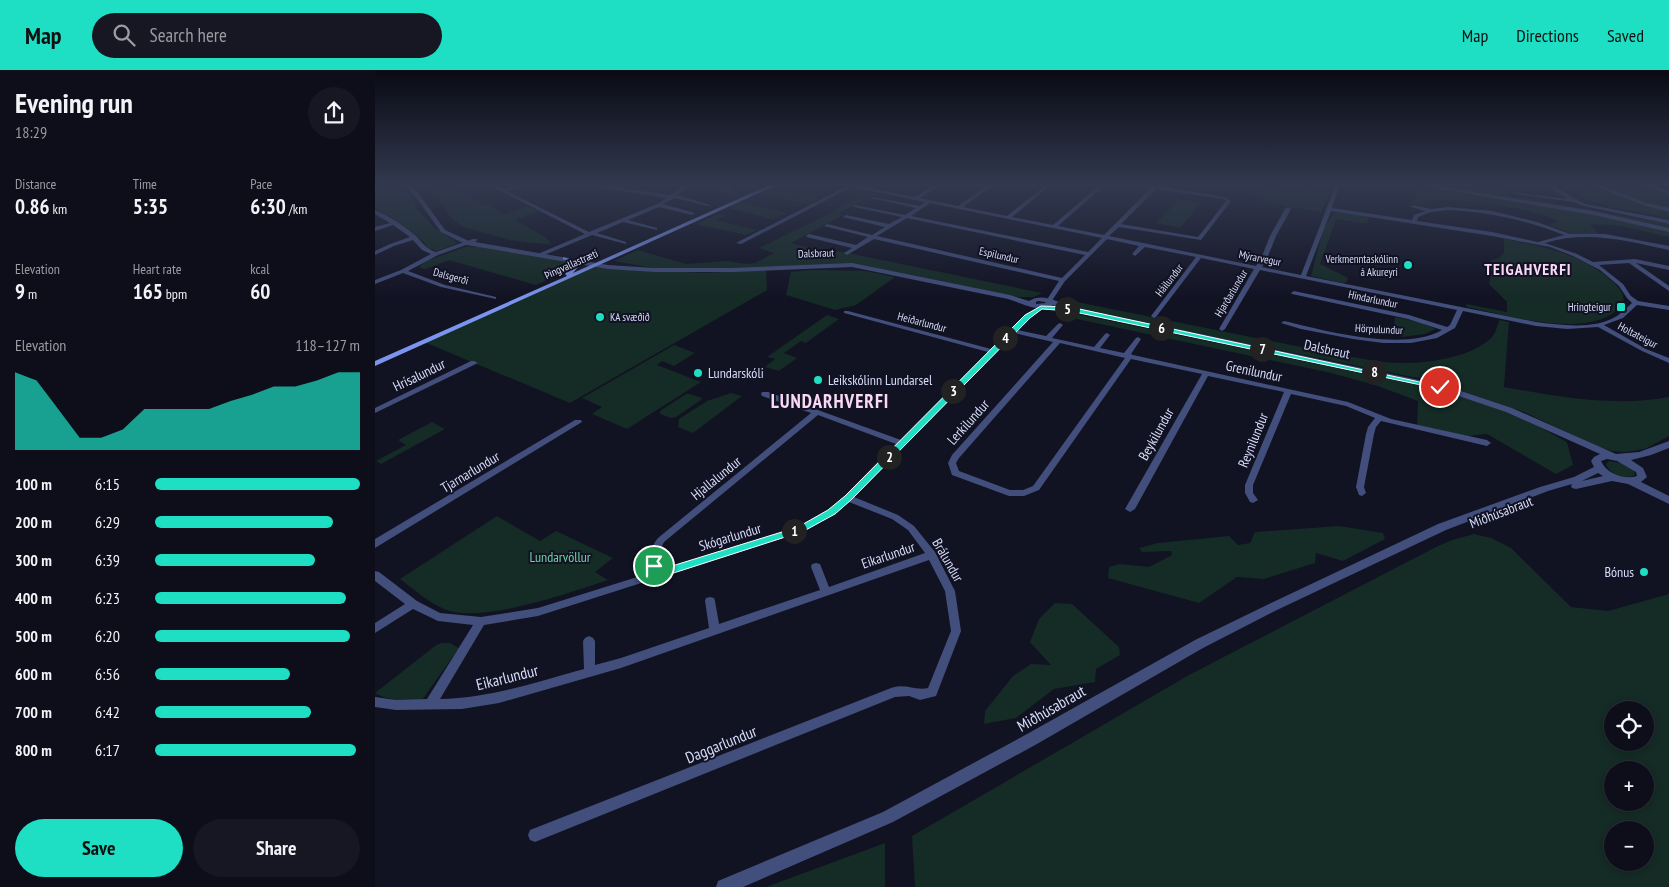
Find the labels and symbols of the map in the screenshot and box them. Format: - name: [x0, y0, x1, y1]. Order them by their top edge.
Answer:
- street label: Espilundur: [978, 244, 1020, 266]
- street label: Dalsbraut: [798, 245, 834, 261]
- street label: Þingvallastræti: [542, 246, 600, 282]
- street label: Mýrarvegur: [1238, 247, 1282, 269]
- place label: Verkmenntaskólinn á Akureyri: [1325, 252, 1398, 279]
- marker: Verkmenntaskólinn á Akureyri: [1402, 259, 1414, 271]
- district label: TEIGAHVERFI: [1484, 259, 1572, 279]
- street label: Háilundur: [1152, 261, 1186, 299]
- street label: Dalsgerði: [432, 265, 470, 287]
- street label: Hjarðarlundur: [1211, 267, 1251, 319]
- street label: Hindarlundur: [1347, 287, 1399, 311]
- pin: 5: [1055, 296, 1079, 322]
- place label: Hringteigur: [1568, 300, 1611, 314]
- marker: Hringteigur: [1615, 301, 1627, 313]
- street label: Heiðarlundur: [896, 309, 948, 335]
- place label: KA svæðið: [610, 310, 650, 324]
- marker: KA svæðið: [594, 311, 606, 323]
- pin: 6: [1149, 316, 1173, 340]
- street label: Holtateigur: [1616, 319, 1660, 351]
- street label: Hörpulundur: [1355, 321, 1403, 337]
- pin: 4: [993, 326, 1017, 350]
- street label: Dalsbraut: [1302, 335, 1352, 363]
- pin: 7: [1249, 336, 1275, 362]
- street label: Hrísalundur: [390, 355, 448, 395]
- street label: Grenilundur: [1224, 356, 1284, 386]
- pin: 8: [1361, 360, 1387, 384]
- place label: Lundarskóli: [708, 364, 764, 382]
- pin: [1419, 366, 1461, 408]
- marker: Lundarskóli: [692, 367, 704, 379]
- place label: Leikskólinn Lundarsel: [828, 371, 933, 389]
- marker: Leikskólinn Lundarsel: [812, 374, 824, 386]
- pin: 3: [941, 378, 965, 404]
- district label: LUNDARHVERFI: [771, 389, 889, 413]
- street label: Lerkilundur: [943, 396, 993, 448]
- street label: Beykilundur: [1134, 404, 1178, 463]
- street label: Reynilundur: [1234, 410, 1272, 470]
- pin: 2: [877, 444, 901, 470]
- street label: Tjarnarlundur: [437, 447, 503, 497]
- street label: Hjallalundur: [687, 452, 745, 504]
- street label: Miðhúsabraut: [1467, 492, 1535, 532]
- pin: 1: [781, 518, 807, 544]
- street label: Skógarlundur: [697, 519, 764, 555]
- street label: Brálundur: [928, 535, 968, 585]
- street label: Eikarlundur: [859, 537, 917, 573]
- pin: [633, 545, 675, 587]
- park label: Lundarvöllur: [529, 548, 591, 566]
- place label: Bónus: [1604, 563, 1634, 581]
- marker: Bónus: [1638, 566, 1650, 578]
- street label: Eikarlundur: [474, 659, 541, 694]
- street label: Miðhúsabraut: [1013, 680, 1089, 736]
- street label: Daggarlundur: [682, 720, 760, 767]

